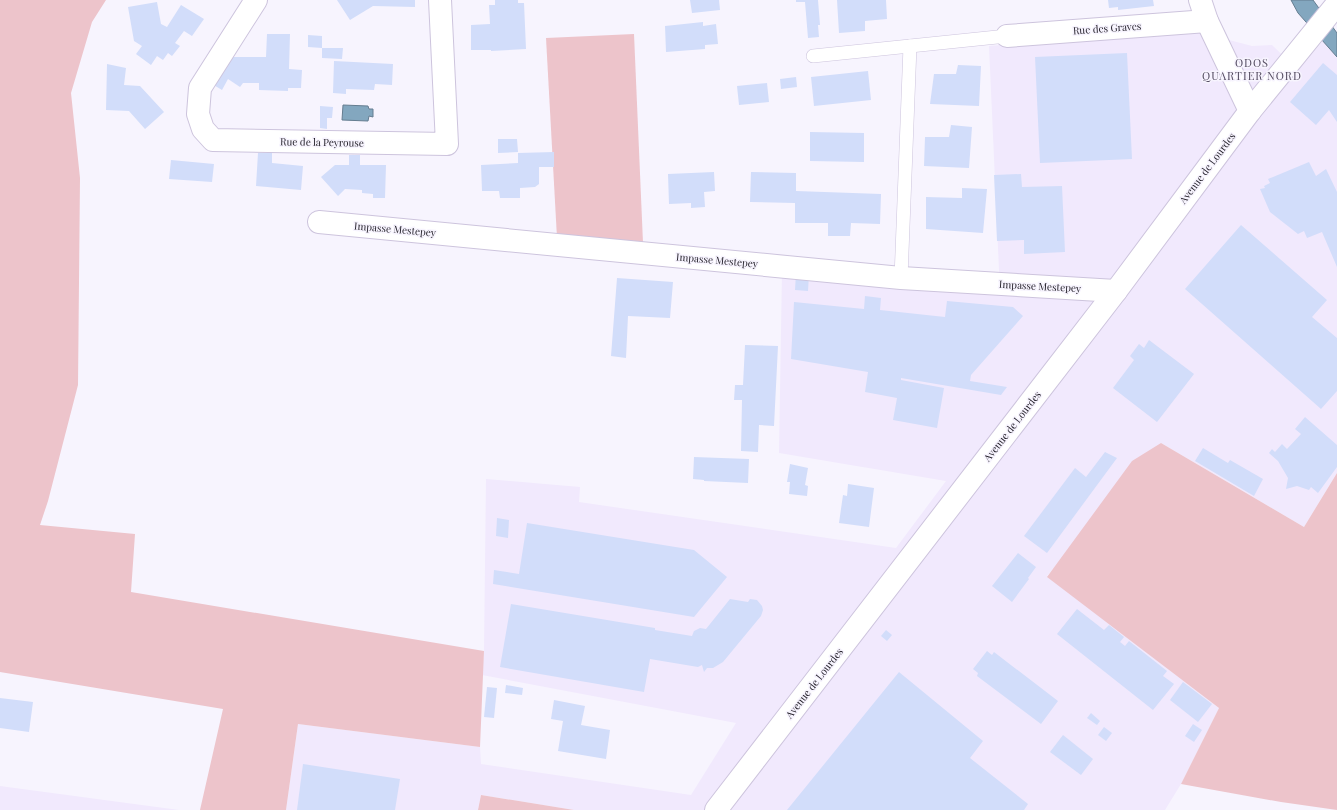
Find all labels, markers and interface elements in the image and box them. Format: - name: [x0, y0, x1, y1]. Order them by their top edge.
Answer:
- street label: Rue des Graves: [1072, 19, 1142, 37]
- district label: ODOS QUARTIER NORD: [1202, 55, 1302, 83]
- street label: Avenue de Lourdes: [1175, 130, 1238, 207]
- street label: Rue de la Peyrouse: [280, 134, 364, 150]
- street label: Impasse Mestepey: [354, 218, 436, 240]
- street label: Impasse Mestepey: [676, 249, 758, 271]
- street label: Impasse Mestepey: [999, 277, 1081, 295]
- street label: Avenue de Lourdes: [980, 388, 1044, 465]
- street label: Avenue de Lourdes: [782, 645, 846, 722]

